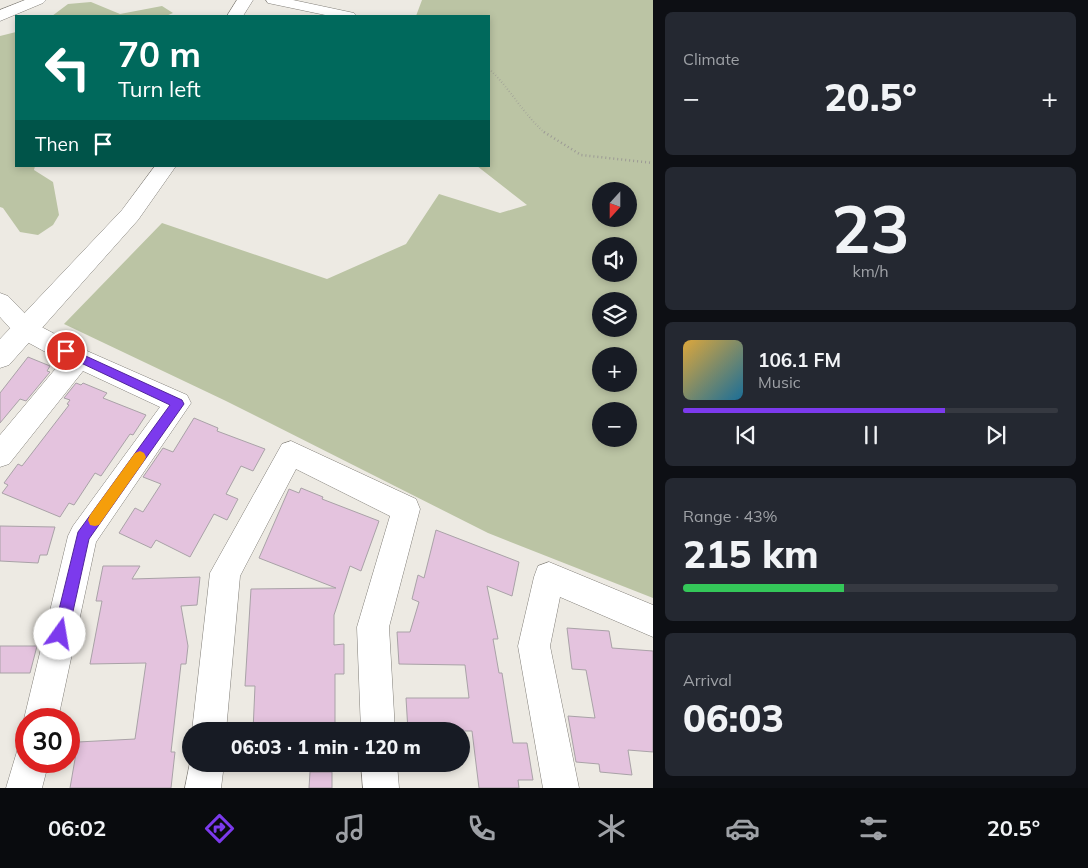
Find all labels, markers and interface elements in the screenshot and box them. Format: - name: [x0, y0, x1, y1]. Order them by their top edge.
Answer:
- text: 70 m: [118, 32, 201, 76]
- icon: left: [35, 35, 100, 100]
- text: Climate: [683, 49, 739, 69]
- text: 20.5°: [824, 73, 917, 121]
- text: Turn left: [118, 75, 201, 103]
- text: −: [683, 80, 700, 115]
- text: +: [1041, 80, 1058, 115]
- icon: arrive: [89, 130, 117, 158]
- text: Then: [35, 132, 79, 156]
- north arrow: [592, 182, 638, 228]
- map controls: [592, 182, 637, 447]
- text: 23: [831, 188, 910, 269]
- button: sound: [592, 237, 637, 282]
- text: km/h: [852, 261, 889, 281]
- button: layers: [592, 292, 637, 337]
- pin: [45, 330, 87, 372]
- icon: arrive: [52, 337, 80, 365]
- button: +: [592, 347, 637, 392]
- text: 106.1 FM: [758, 348, 841, 372]
- text: Music: [758, 372, 801, 392]
- button: −: [592, 402, 637, 447]
- icon: previous: [732, 421, 760, 449]
- icon: pause: [857, 421, 885, 449]
- icon: next: [982, 421, 1010, 449]
- text: Range · 43%: [683, 506, 778, 526]
- text: 215 km: [683, 530, 819, 578]
- position arrow: [33, 607, 85, 659]
- text: Arrival: [683, 670, 732, 690]
- text: 06:03: [683, 694, 784, 742]
- speed limit sign: 30: [15, 708, 80, 773]
- text: 06:03 · 1 min · 120 m: [231, 735, 421, 759]
- icon: directions: [202, 811, 237, 846]
- icon: music: [333, 811, 368, 846]
- icon: phone: [464, 811, 499, 846]
- icon: climate: [594, 811, 629, 846]
- icon: car: [725, 811, 760, 846]
- icon: filters: [856, 811, 891, 846]
- text: 06:02: [48, 814, 106, 842]
- text: 20.5°: [987, 814, 1040, 842]

